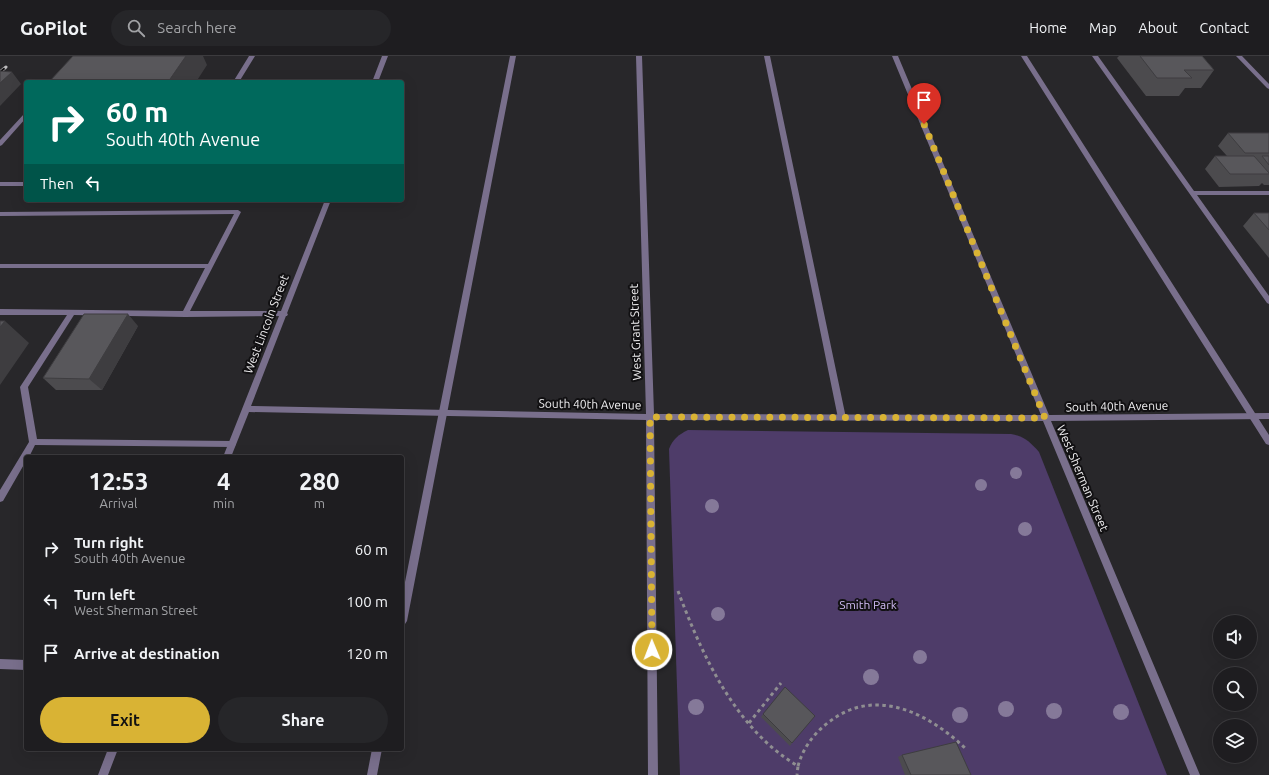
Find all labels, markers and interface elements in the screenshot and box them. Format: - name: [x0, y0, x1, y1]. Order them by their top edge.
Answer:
- search box: [111, 10, 391, 46]
- text: GoPilot: [20, 17, 87, 39]
- icon: search: [125, 17, 147, 39]
- text: Search here: [157, 19, 237, 36]
- text: Home: [1029, 20, 1067, 36]
- text: Map: [1089, 20, 1117, 36]
- text: About: [1139, 20, 1178, 36]
- text: Contact: [1200, 20, 1249, 36]
- pin: [907, 83, 941, 124]
- icon: arrive: [913, 89, 935, 111]
- icon: right: [40, 96, 92, 148]
- text: 60 m: [106, 96, 168, 127]
- text: South 40th Avenue: [106, 129, 260, 149]
- icon: left: [82, 172, 104, 194]
- text: Then: [40, 175, 74, 192]
- street label: West Lincoln Street: [241, 272, 291, 375]
- street label: West Grant Street: [627, 283, 643, 381]
- street label: South 40th Avenue: [539, 397, 641, 411]
- street label: South 40th Avenue: [1066, 399, 1168, 413]
- street label: West Sherman Street: [1055, 423, 1111, 533]
- text: 12:53: [88, 468, 148, 495]
- text: 4: [217, 468, 230, 495]
- text: 280: [299, 468, 340, 495]
- text: Arrival: [99, 496, 137, 510]
- text: min: [213, 496, 235, 510]
- text: m: [314, 496, 325, 510]
- text: Turn right: [74, 534, 144, 551]
- icon: right: [40, 538, 62, 560]
- text: 60 m: [355, 541, 388, 558]
- text: South 40th Avenue: [74, 551, 185, 565]
- text: Turn left: [74, 586, 135, 603]
- icon: left: [40, 590, 62, 612]
- text: 100 m: [346, 593, 388, 610]
- park label: Smith Park: [839, 598, 897, 611]
- text: West Sherman Street: [74, 603, 198, 617]
- map controls: [1213, 615, 1257, 763]
- button: sound: [1213, 615, 1257, 659]
- position arrow: [631, 629, 673, 671]
- icon: arrive: [40, 642, 62, 664]
- text: Arrive at destination: [74, 645, 220, 662]
- text: 120 m: [346, 645, 388, 662]
- button: search: [1213, 667, 1257, 711]
- button: Exit: [40, 697, 210, 743]
- button: Share: [218, 697, 388, 743]
- button: layers: [1213, 719, 1257, 763]

